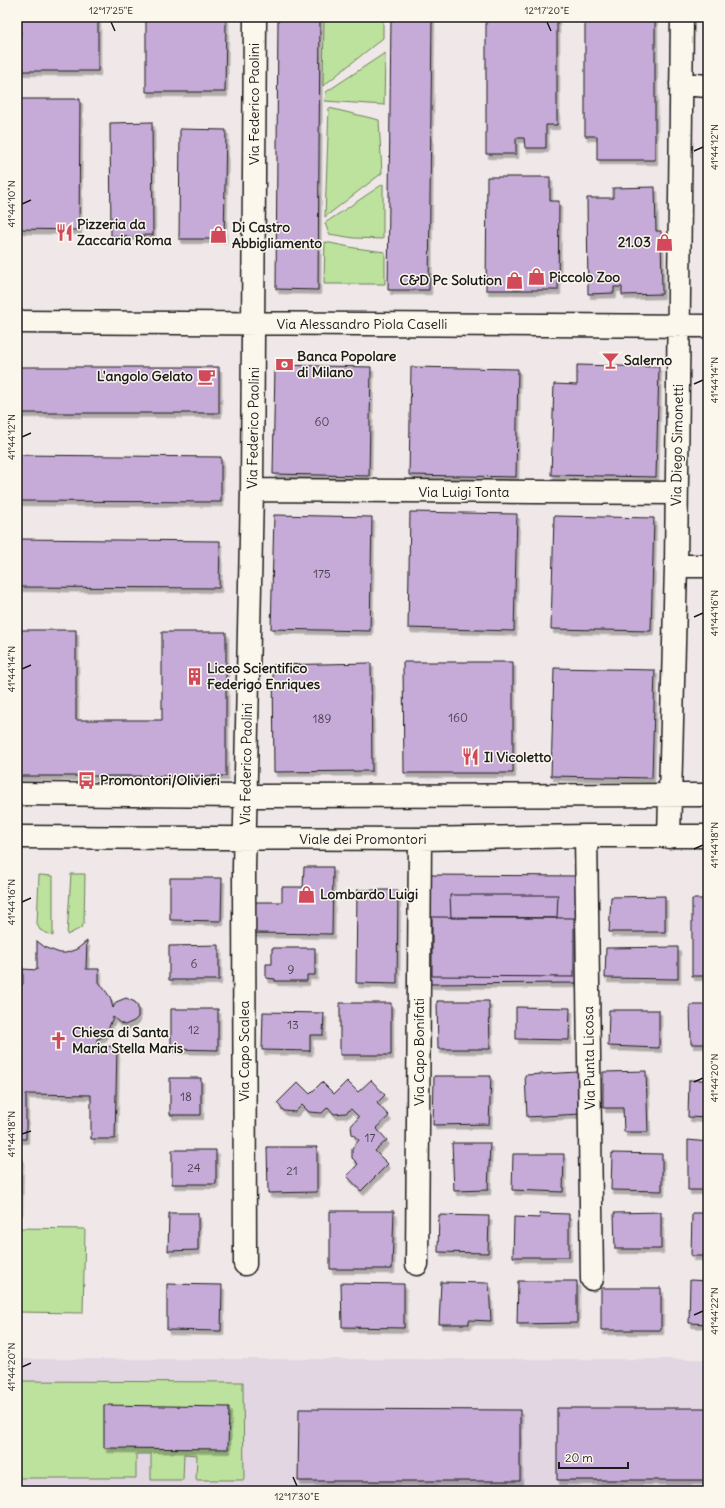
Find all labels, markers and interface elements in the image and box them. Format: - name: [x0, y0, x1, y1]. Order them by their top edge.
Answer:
- text: 12°17'25"E: [89, 4, 133, 17]
- text: 12°17'20"E: [525, 4, 570, 17]
- street label: Via Federico Paolini: [245, 43, 263, 165]
- text: 41°44'12"N: [708, 124, 721, 170]
- text: 41°44'10"N: [5, 180, 18, 228]
- place label: Pizzeria da Zaccaria Roma: [77, 215, 172, 249]
- place label: Di Castro Abbigliamento: [232, 218, 322, 252]
- restaurant icon: Pizzeria da Zaccaria Roma: [54, 222, 74, 242]
- shop icon: Di Castro Abbigliamento: [209, 225, 229, 245]
- shop icon: 21.03: [654, 232, 674, 252]
- place label: 21.03: [618, 233, 651, 251]
- shop icon: Piccolo Zoo: [526, 267, 546, 287]
- place label: Piccolo Zoo: [549, 268, 620, 286]
- shop icon: C&D Pc Solution: [505, 270, 525, 290]
- place label: C&D Pc Solution: [399, 271, 502, 289]
- street label: Via Alessandro Piola Caselli: [276, 315, 448, 333]
- place label: Banca Popolare di Milano: [297, 347, 397, 381]
- bar icon: Salerno: [601, 350, 621, 370]
- place label: Salerno: [624, 351, 672, 369]
- bank icon: Banca Popolare di Milano: [274, 354, 294, 374]
- text: 41°44'14"N: [708, 357, 721, 403]
- cafe icon: L'angolo Gelato: [196, 366, 216, 386]
- place label: L'angolo Gelato: [97, 367, 193, 385]
- street label: Via Federico Paolini: [243, 367, 263, 489]
- street label: Via Diego Simonetti: [667, 384, 687, 506]
- text: 41°44'12"N: [5, 414, 18, 460]
- house number: 60: [315, 414, 330, 429]
- street label: Via Luigi Tonta: [418, 483, 510, 501]
- house number: 175: [313, 566, 331, 581]
- text: 41°44'16"N: [708, 590, 721, 636]
- text: 41°44'14"N: [5, 646, 18, 692]
- place label: Liceo Scientifico Federigo Enriques: [207, 659, 321, 693]
- building icon: Liceo Scientifico Federigo Enriques: [184, 666, 204, 686]
- street label: Via Federico Paolini: [236, 703, 256, 825]
- house number: 160: [448, 710, 468, 725]
- house number: 189: [313, 711, 331, 726]
- restaurant icon: Il Vicoletto: [461, 747, 481, 767]
- place label: Il Vicoletto: [484, 748, 551, 766]
- bus stop icon: Promontori/Olivieri: [77, 770, 97, 790]
- place label: Promontori/Olivieri: [100, 771, 220, 789]
- text: 41°44'18"N: [708, 822, 721, 868]
- street label: Viale dei Promontori: [299, 830, 427, 848]
- text: 41°44'16"N: [5, 879, 18, 925]
- shop icon: Lombardo Luigi: [297, 884, 317, 904]
- place label: Lombardo Luigi: [320, 885, 418, 903]
- house number: 6: [191, 956, 198, 971]
- house number: 9: [288, 962, 295, 977]
- street label: Via Capo Bonifati: [410, 998, 428, 1106]
- street label: Via Capo Scalea: [235, 1001, 253, 1101]
- street label: Via Punta Licosa: [579, 1006, 599, 1110]
- house number: 13: [287, 1017, 299, 1032]
- house number: 12: [188, 1022, 200, 1037]
- place label: Chiesa di Santa Maria Stella Maris: [72, 1023, 184, 1057]
- church icon: Chiesa di Santa Maria Stella Maris: [49, 1030, 69, 1050]
- text: 41°44'20"N: [708, 1054, 721, 1102]
- house number: 18: [180, 1089, 192, 1104]
- text: 41°44'18"N: [5, 1111, 18, 1157]
- house number: 17: [365, 1130, 375, 1145]
- house number: 24: [187, 1160, 201, 1175]
- house number: 21: [286, 1163, 298, 1178]
- text: 41°44'22"N: [708, 1287, 721, 1335]
- text: 41°44'20"N: [5, 1343, 18, 1391]
- scale bar: [559, 1444, 628, 1470]
- text: 20 m: [565, 1450, 593, 1465]
- text: 12°17'30"E: [274, 1490, 320, 1503]

